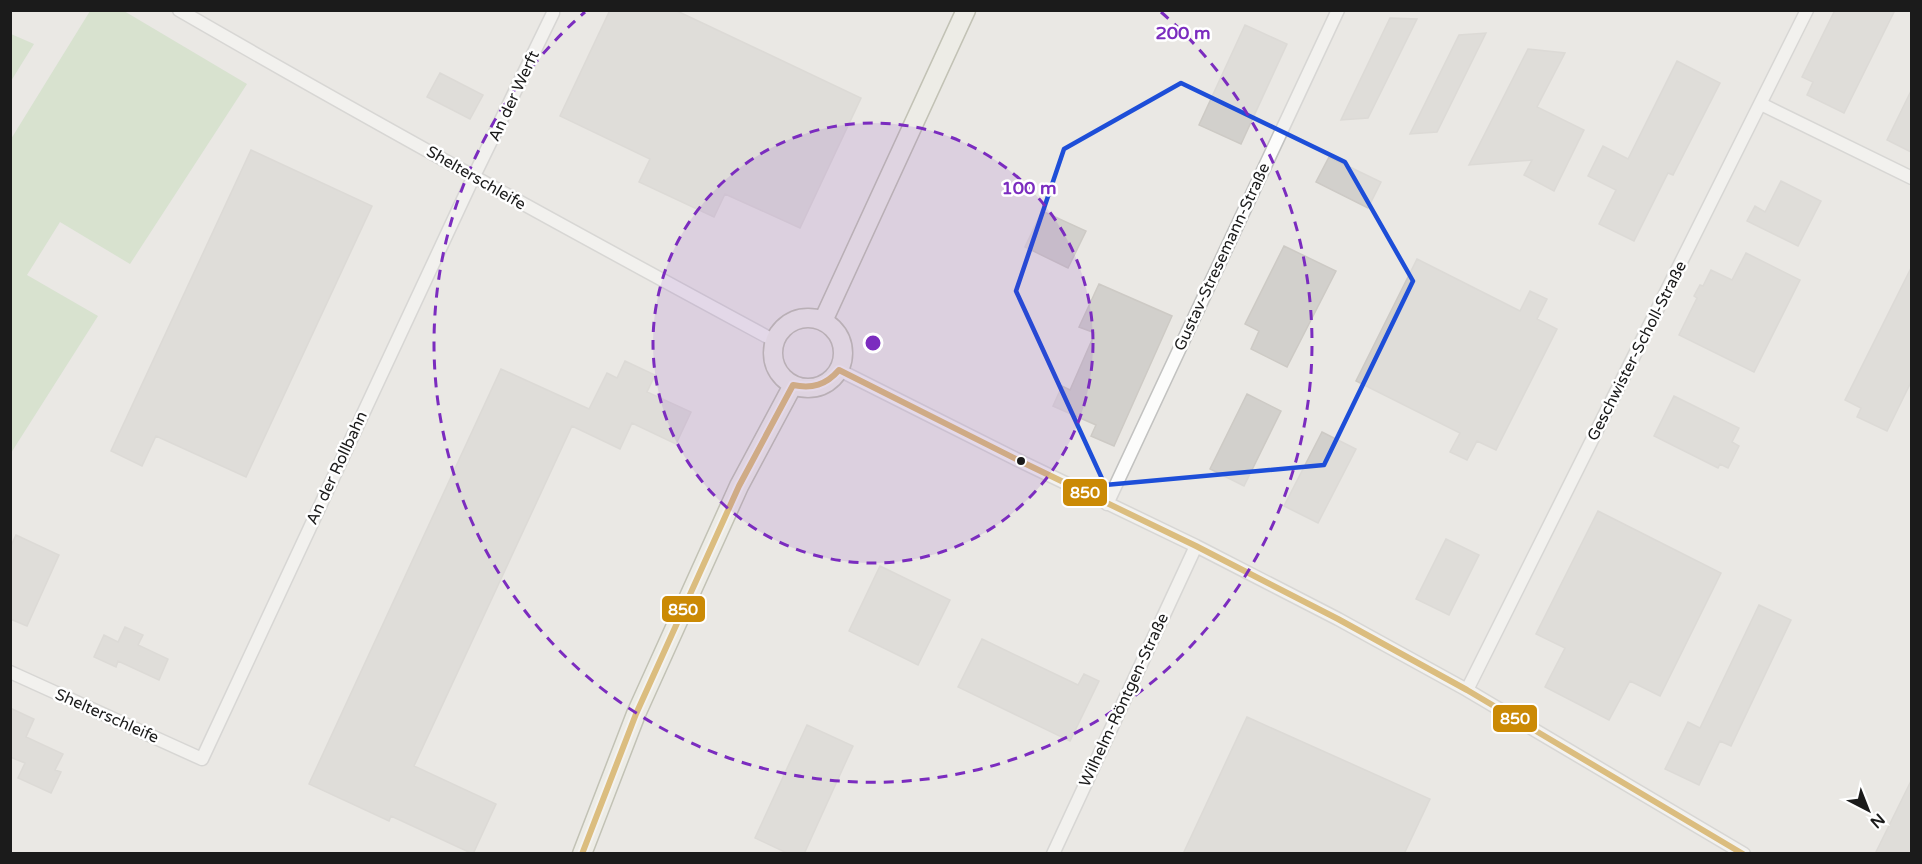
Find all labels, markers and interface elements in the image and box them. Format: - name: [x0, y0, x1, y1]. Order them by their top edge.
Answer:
- text: 200 m: [1155, 22, 1211, 44]
- street label: An der Werft: [484, 47, 544, 145]
- street label: Shelterschleife: [423, 141, 529, 215]
- street label: Gustav-Stresemann-Straße: [1170, 160, 1274, 354]
- text: 100 m: [1001, 177, 1057, 199]
- street label: Geschwister-Scholl-Straße: [1583, 258, 1691, 444]
- centre of rings: [863, 333, 883, 353]
- street label: An der Rollbahn: [302, 408, 372, 528]
- unlabelled marker: [1015, 455, 1027, 467]
- line badge: 850: [1062, 478, 1108, 507]
- text: 850: [1070, 483, 1100, 503]
- line badge: 850: [661, 595, 706, 623]
- text: 850: [668, 600, 698, 620]
- street label: Wilhelm-Röntgen-Straße: [1075, 610, 1173, 790]
- street label: Shelterschleife: [52, 684, 162, 748]
- line badge: 850: [1492, 704, 1538, 733]
- text: 850: [1500, 709, 1530, 729]
- north arrow: [1838, 780, 1898, 840]
- text: N: [1866, 809, 1889, 832]

